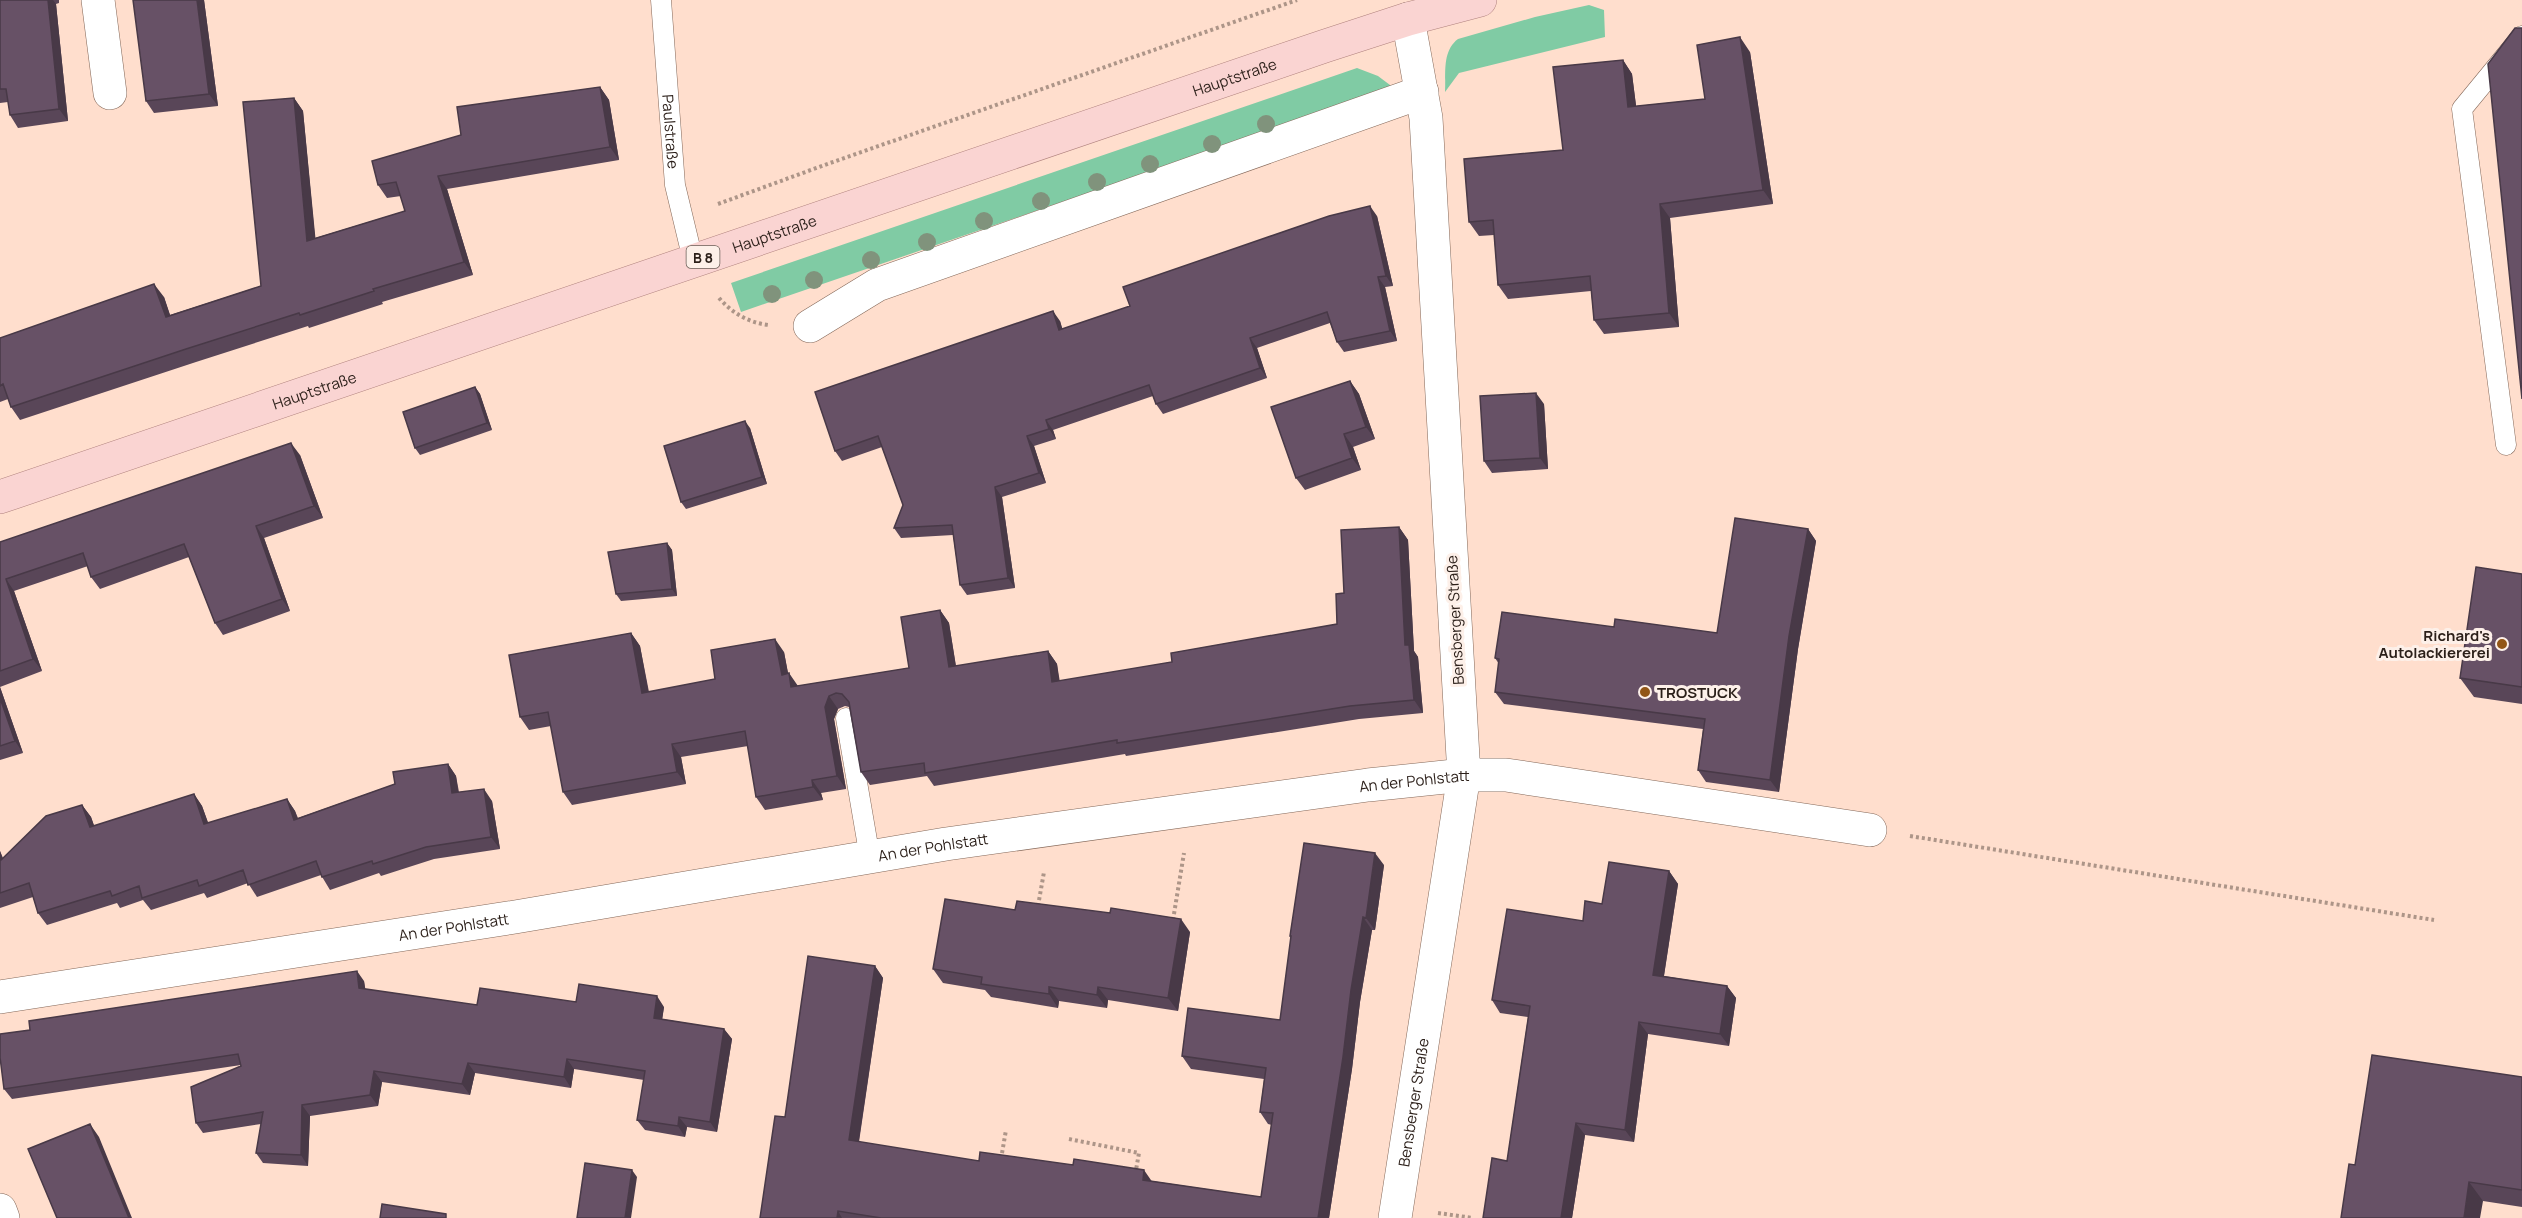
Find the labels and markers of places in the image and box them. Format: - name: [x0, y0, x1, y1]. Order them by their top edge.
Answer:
- place label: Richard's Autolackiererei: [2378, 625, 2490, 663]
- marker: Richard's Autolackiererei: [2495, 637, 2509, 651]
- place label: TROSTUCK: [1657, 682, 1738, 703]
- marker: TROSTUCK: [1638, 685, 1652, 699]

